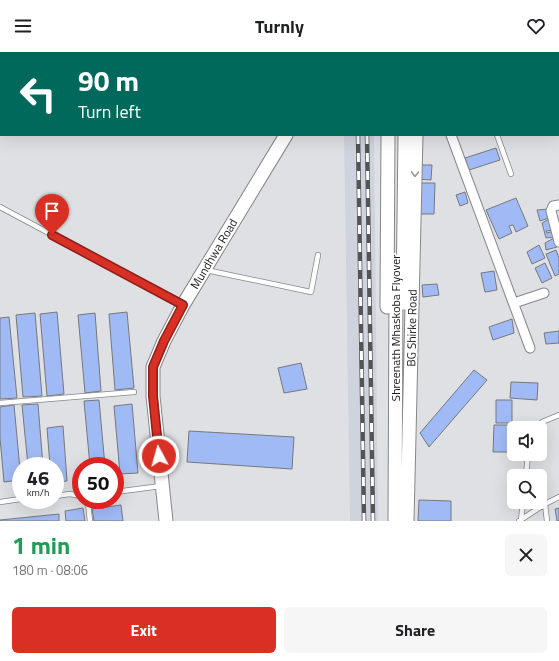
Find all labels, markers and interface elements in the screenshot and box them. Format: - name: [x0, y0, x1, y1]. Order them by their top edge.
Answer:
- text: Turnly: [255, 13, 304, 40]
- icon: menu: [12, 15, 34, 37]
- icon: heart: [525, 15, 547, 37]
- text: 90 m: [78, 59, 139, 102]
- icon: left: [12, 68, 64, 120]
- text: Turn left: [78, 98, 141, 125]
- one-way arrow: [411, 171, 420, 177]
- pin: [35, 194, 69, 235]
- icon: arrive: [41, 200, 63, 222]
- street label: Mundhwa Road: [185, 215, 242, 293]
- street label: Shreenath Mhaskoba Flyover: [386, 255, 405, 401]
- street label: BG Shirke Road: [401, 289, 422, 367]
- map controls: [507, 421, 547, 509]
- button: sound: [507, 421, 547, 461]
- position arrow: [138, 435, 180, 477]
- speed limit sign: 50: [72, 457, 124, 509]
- text: 46: [27, 462, 49, 493]
- button: search: [507, 469, 547, 509]
- text: km/h: [27, 485, 49, 500]
- text: 1 min: [12, 527, 70, 563]
- button: close: [505, 534, 547, 576]
- text: 180 m · 08:06: [12, 560, 88, 580]
- button: Exit: [12, 607, 276, 653]
- button: Share: [284, 607, 547, 653]

